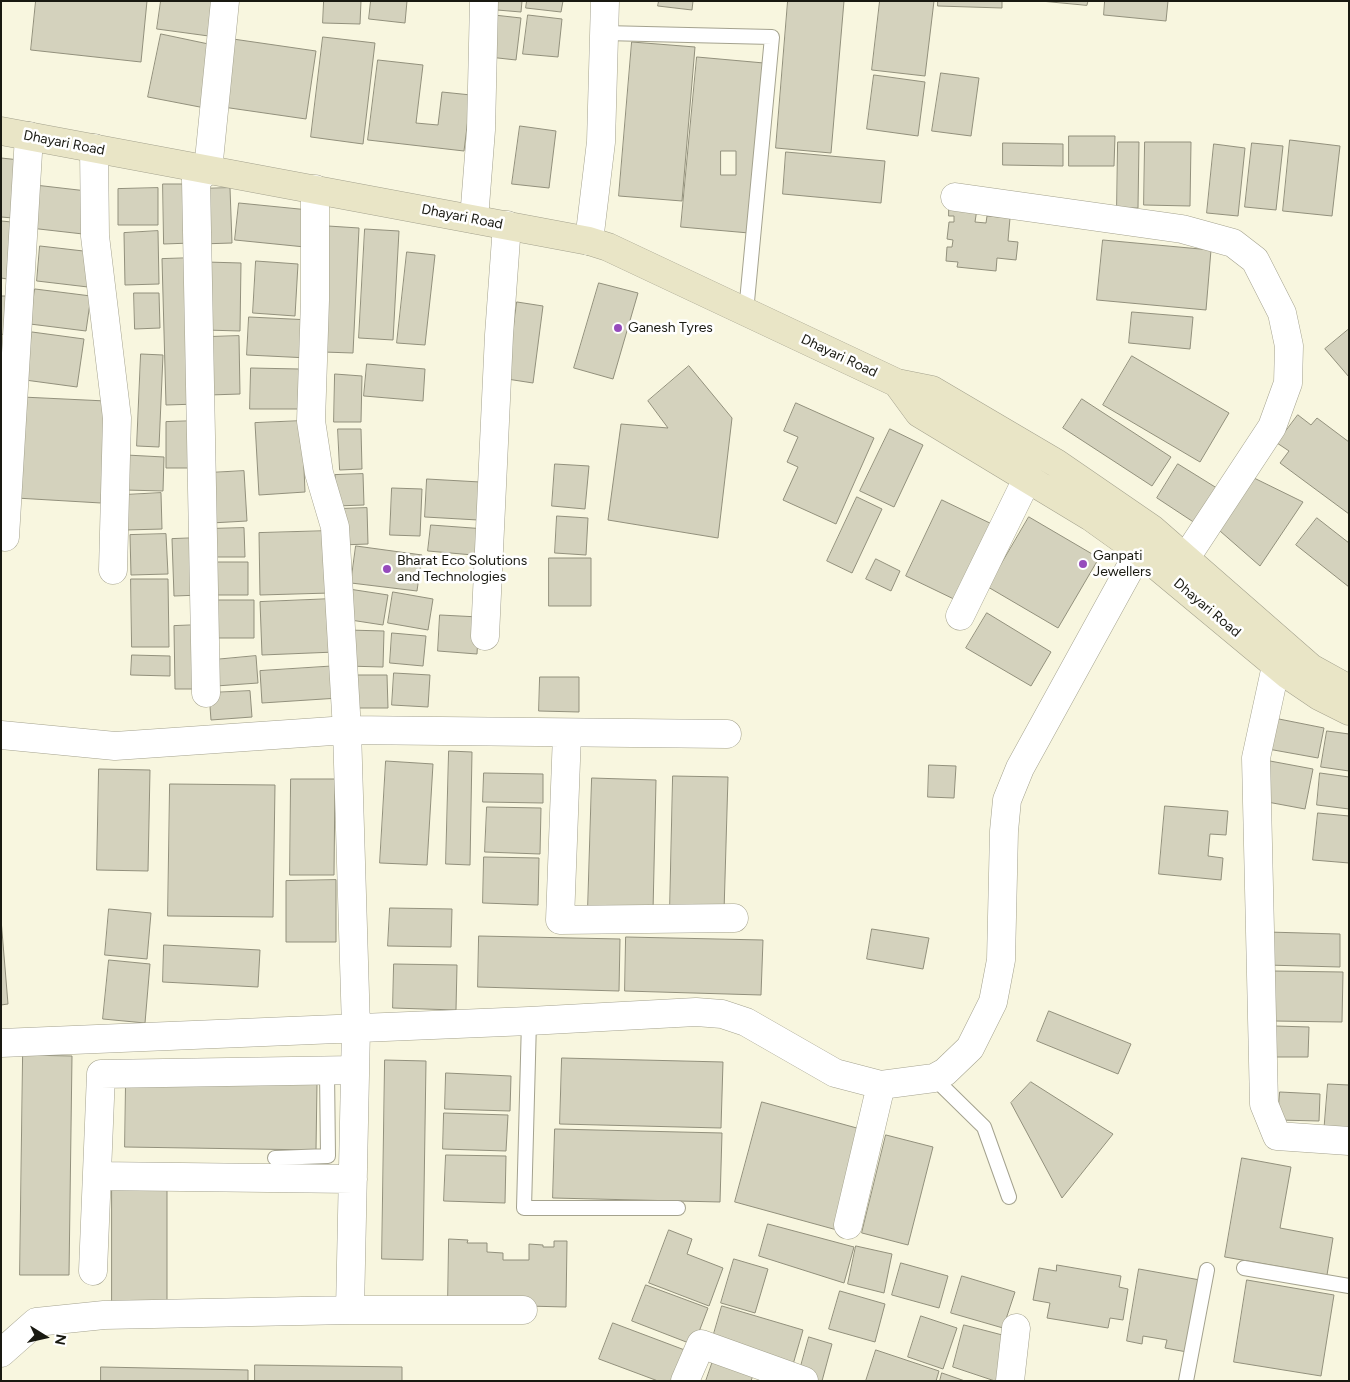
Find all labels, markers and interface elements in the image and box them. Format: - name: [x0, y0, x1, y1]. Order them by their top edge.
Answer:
- street label: Dhayari Road: [22, 127, 106, 159]
- street label: Dhayari Road: [420, 201, 504, 233]
- place label: Ganesh Tyres: [628, 320, 713, 336]
- marker: Ganesh Tyres: [612, 322, 624, 334]
- street label: Dhayari Road: [798, 331, 880, 381]
- place label: Ganpati Jewellers: [1093, 548, 1151, 580]
- place label: Bharat Eco Solutions and Technologies: [397, 553, 527, 586]
- marker: Ganpati Jewellers: [1077, 558, 1089, 570]
- marker: Bharat Eco Solutions and Technologies: [381, 563, 393, 575]
- street label: Dhayari Road: [1170, 575, 1244, 641]
- north arrow: [20, 1312, 70, 1362]
- text: N: [51, 1333, 70, 1346]

